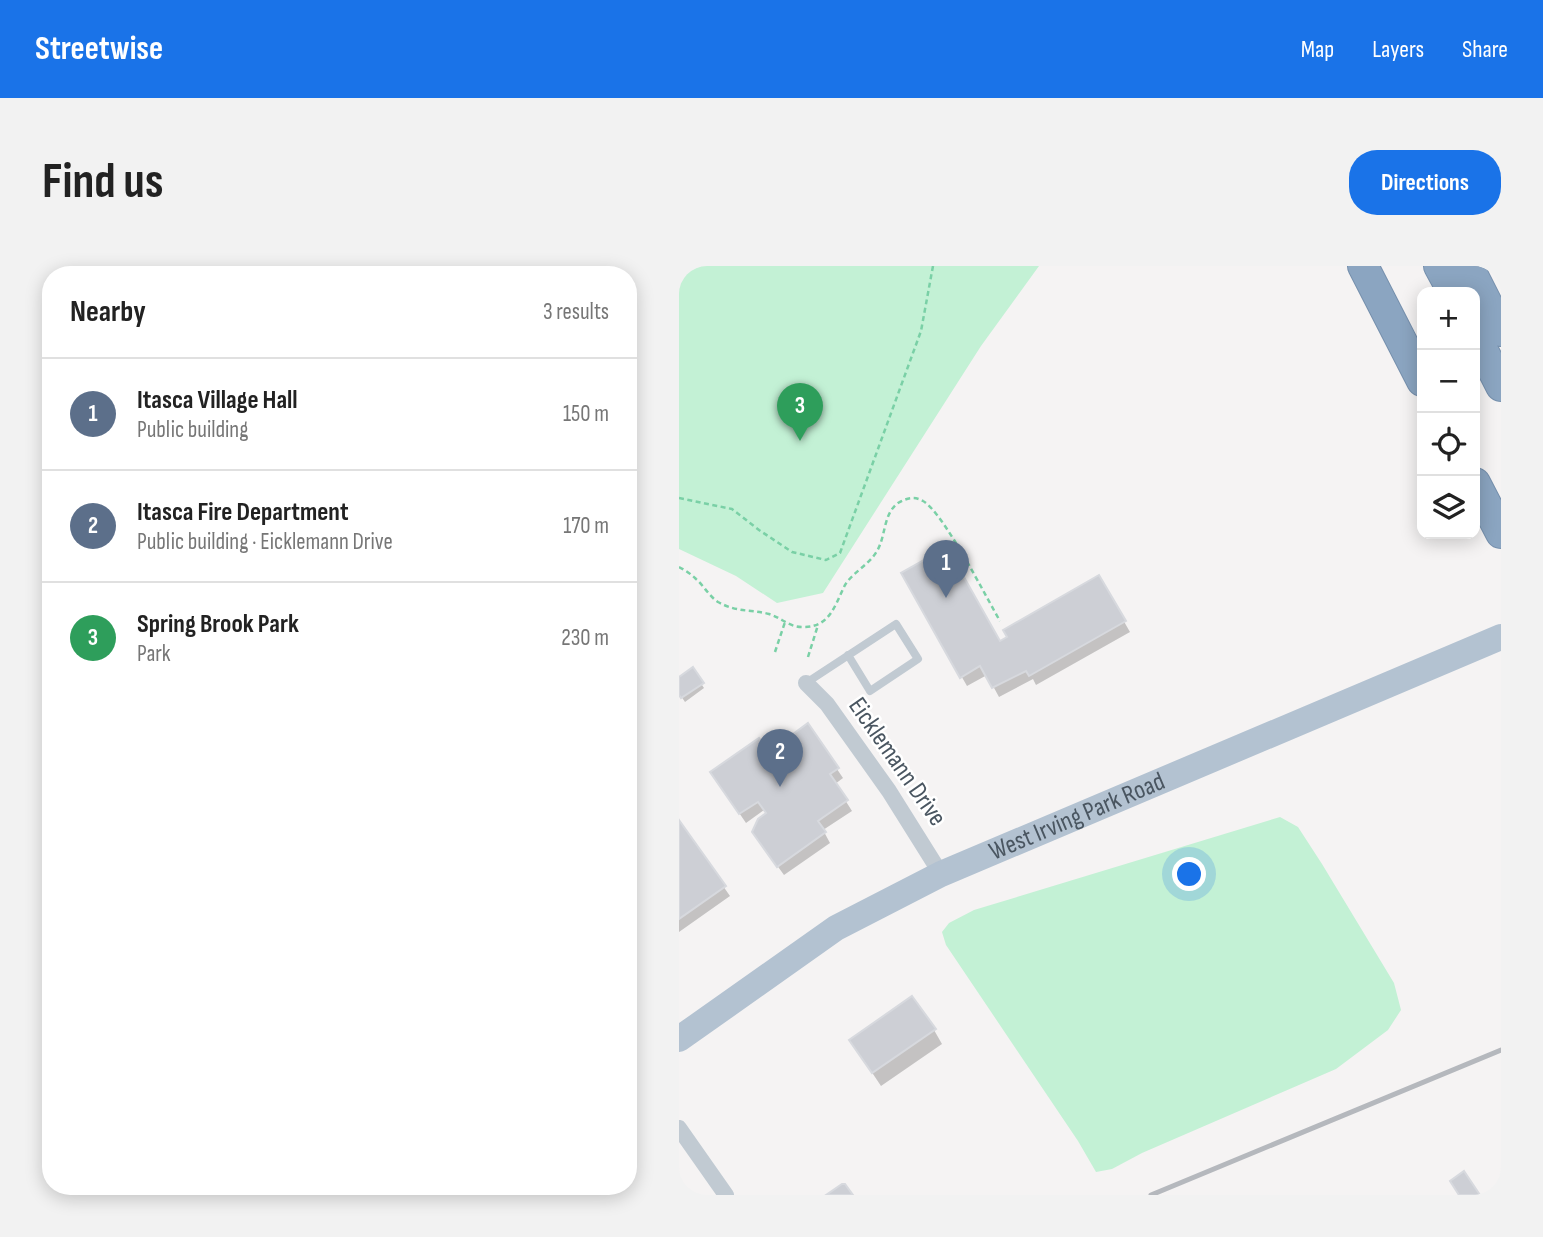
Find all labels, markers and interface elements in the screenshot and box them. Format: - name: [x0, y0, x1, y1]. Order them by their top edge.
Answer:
- text: Streetwise: [35, 29, 163, 69]
- text: Map: [1301, 35, 1334, 64]
- text: Layers: [1372, 35, 1424, 64]
- text: Share: [1462, 35, 1508, 64]
- button: Directions: [1349, 150, 1501, 215]
- text: Find us: [42, 153, 164, 212]
- map controls: [1417, 287, 1480, 539]
- button: +: [1417, 287, 1480, 350]
- text: Nearby: [70, 294, 146, 330]
- text: 3 results: [543, 298, 609, 326]
- button: −: [1417, 350, 1480, 413]
- pin: 3: [777, 383, 823, 441]
- text: Itasca Village Hall: [137, 385, 298, 416]
- text: 1: [88, 400, 98, 428]
- text: 150 m: [563, 400, 609, 428]
- button: locate: [1417, 413, 1480, 476]
- text: Public building: [137, 416, 248, 444]
- button: layers: [1417, 476, 1480, 539]
- text: Itasca Fire Department: [137, 497, 349, 528]
- text: 2: [88, 512, 98, 540]
- text: 170 m: [563, 512, 609, 540]
- text: Public building · Eicklemann Drive: [137, 528, 393, 556]
- pin: 1: [923, 540, 969, 598]
- text: Spring Brook Park: [137, 609, 299, 640]
- text: 3: [88, 624, 98, 652]
- text: 230 m: [561, 624, 609, 652]
- text: Park: [137, 640, 171, 668]
- street label: Eicklemann Drive: [841, 692, 953, 832]
- pin: 2: [757, 729, 803, 787]
- street label: West Irving Park Road: [985, 766, 1169, 867]
- your location: [1172, 857, 1206, 891]

